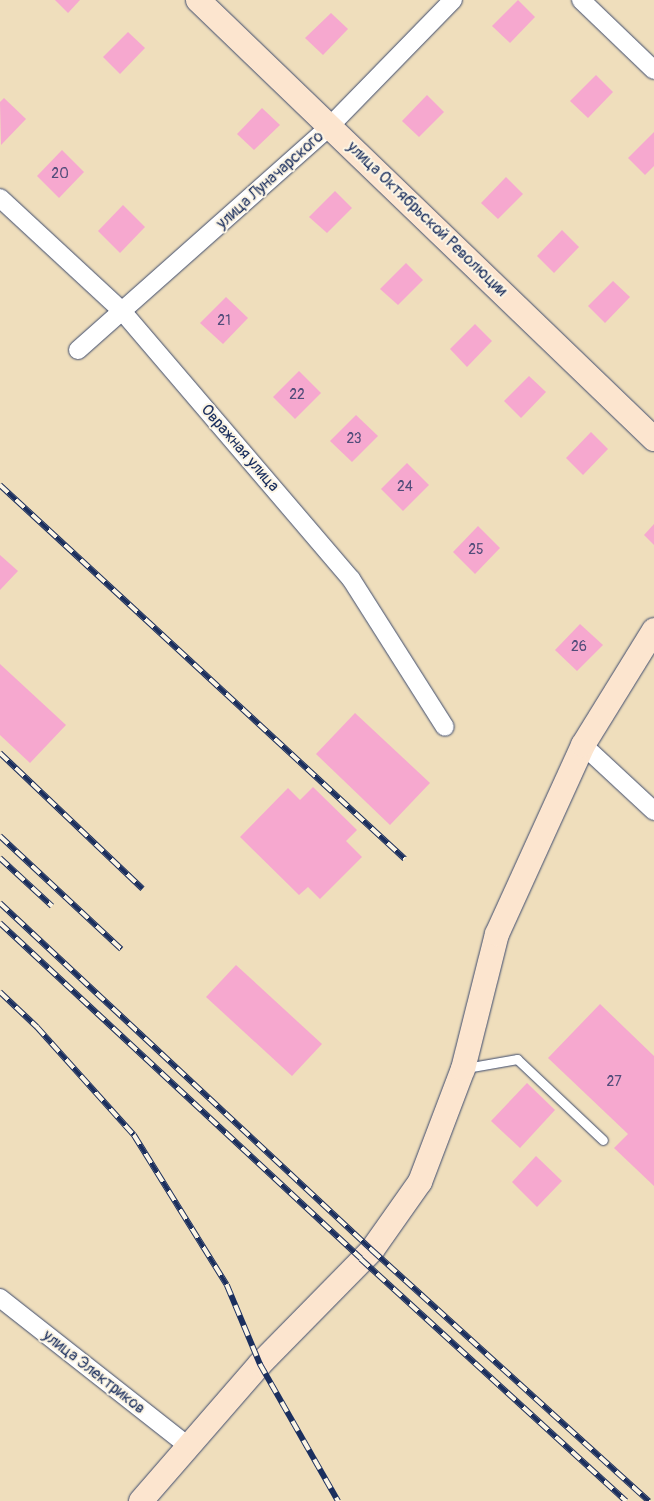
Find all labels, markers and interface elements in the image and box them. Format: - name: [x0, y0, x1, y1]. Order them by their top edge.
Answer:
- street label: улица Луначарского: [213, 127, 327, 233]
- street label: улица Октябрьской Революции: [343, 137, 511, 301]
- house number: 20: [51, 166, 69, 182]
- house number: 21: [217, 313, 231, 329]
- house number: 22: [289, 387, 305, 403]
- street label: Овражная улица: [197, 400, 283, 496]
- house number: 23: [346, 431, 362, 447]
- house number: 24: [397, 479, 413, 495]
- house number: 25: [468, 542, 484, 558]
- house number: 26: [571, 639, 587, 655]
- house number: 27: [606, 1074, 622, 1090]
- street label: улица Электриков: [39, 1326, 149, 1418]

